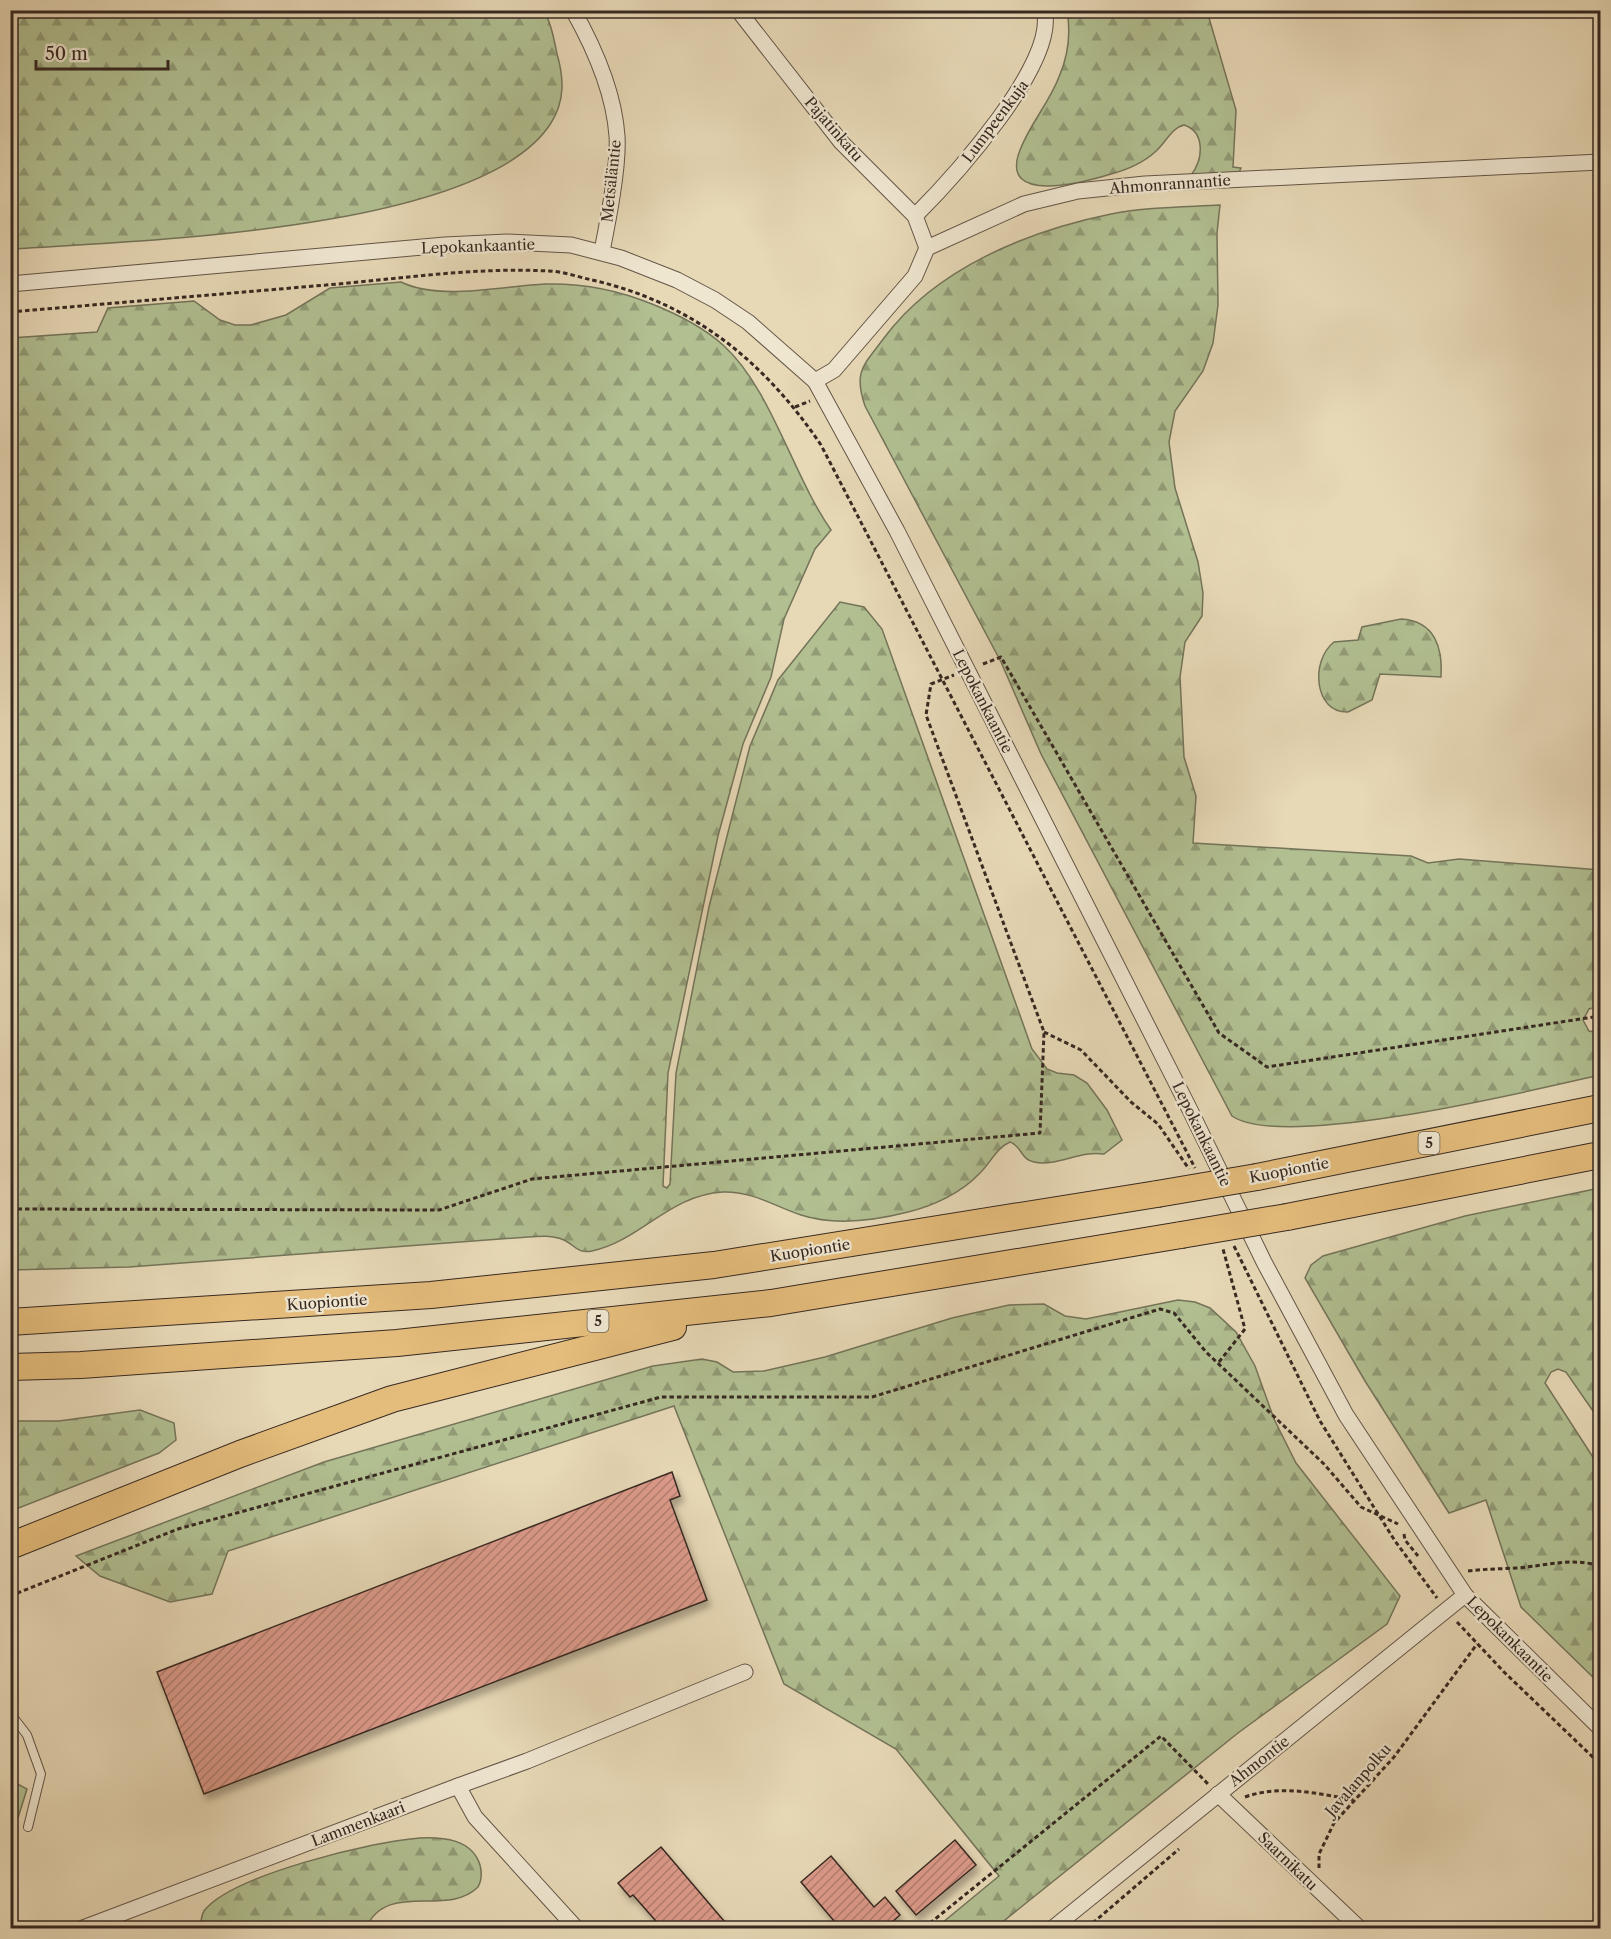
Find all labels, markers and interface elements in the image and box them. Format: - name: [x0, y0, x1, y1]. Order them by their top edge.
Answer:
- scale bar: [36, 33, 168, 71]
- text: 50 m: [45, 43, 88, 65]
- street label: Lumpeenkuja: [958, 76, 1032, 166]
- street label: Pajatinkatu: [801, 93, 867, 165]
- street label: Metsäläntie: [597, 139, 625, 223]
- street label: Ahmonrannantie: [1108, 170, 1231, 198]
- street label: Lepokankaantie: [421, 235, 535, 257]
- street label: Lepokankaantie: [949, 646, 1017, 756]
- street label: Lepokankaantie: [1168, 1079, 1236, 1189]
- road number: 5: [1418, 1132, 1440, 1154]
- street label: Kuopiontie: [1248, 1153, 1330, 1187]
- street label: Kuopiontie: [769, 1234, 851, 1266]
- street label: Kuopiontie: [286, 1290, 368, 1314]
- road number: 5: [588, 1310, 608, 1332]
- street label: Lepokankaantie: [1463, 1592, 1557, 1686]
- street label: Ahmontie: [1224, 1732, 1293, 1791]
- street label: Javalanpolku: [1320, 1740, 1395, 1822]
- street label: Lammenkaari: [309, 1797, 408, 1851]
- street label: Saarnikatu: [1254, 1828, 1322, 1894]

